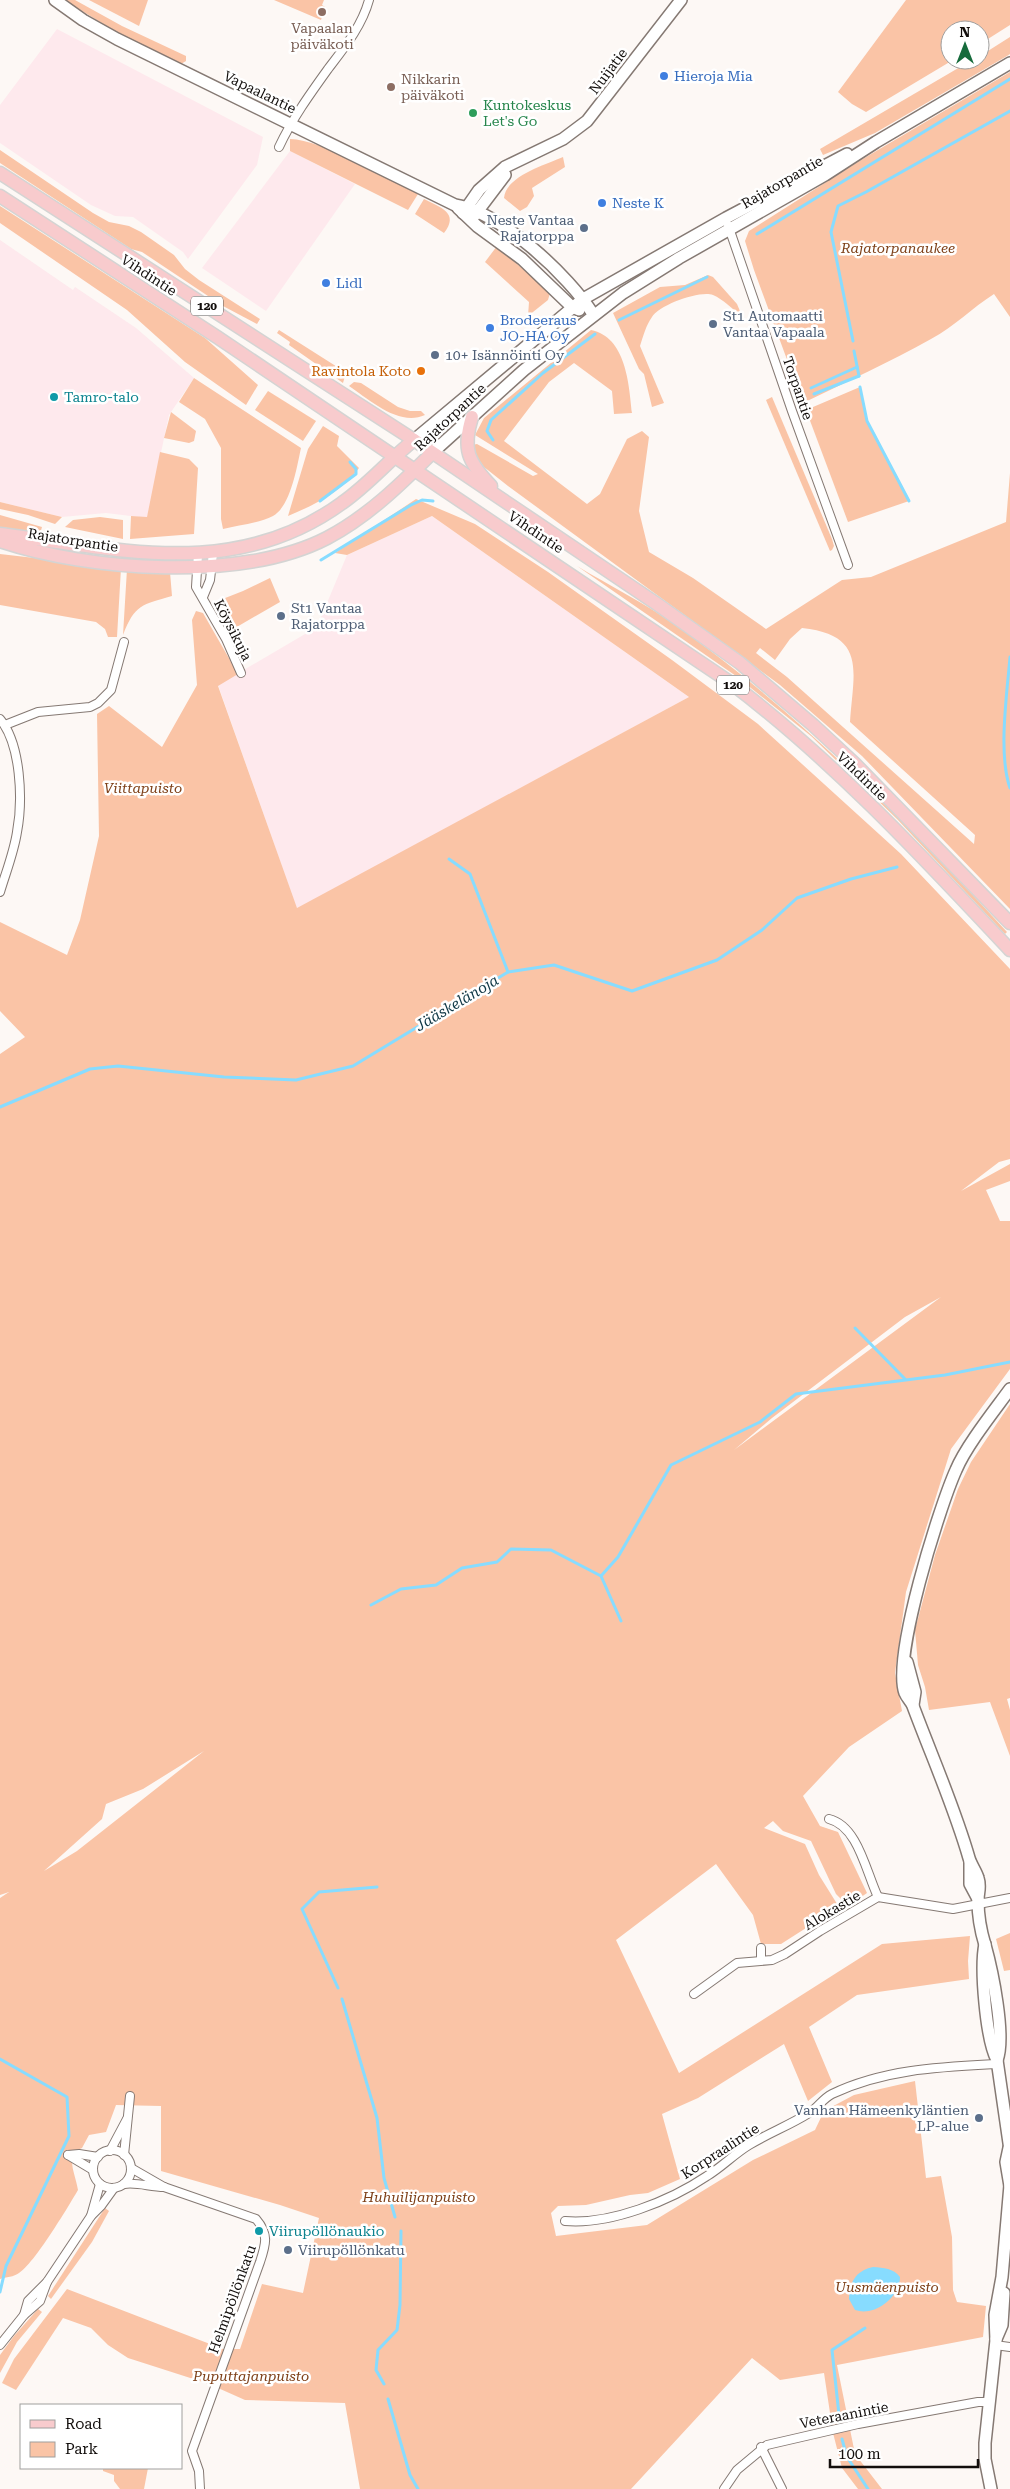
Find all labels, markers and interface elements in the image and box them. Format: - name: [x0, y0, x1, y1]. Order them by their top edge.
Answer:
- marker: Vapaalan päiväkoti: [316, 6, 328, 18]
- place label: Vapaalan päiväkoti: [290, 20, 354, 52]
- north arrow: [940, 20, 990, 70]
- text: N: [960, 24, 971, 40]
- street label: Nuijatie: [586, 45, 631, 97]
- street label: Vapaalantie: [221, 68, 299, 117]
- place label: Hieroja Mia: [674, 68, 753, 84]
- marker: Hieroja Mia: [658, 70, 670, 82]
- place label: Nikkarin päiväkoti: [401, 71, 465, 103]
- marker: Nikkarin päiväkoti: [385, 81, 397, 93]
- place label: Kuntokeskus Let's Go: [483, 97, 571, 129]
- marker: Kuntokeskus Let's Go: [467, 107, 479, 119]
- street label: Rajatorpantie: [739, 152, 826, 212]
- place label: Neste K: [612, 195, 664, 211]
- marker: Neste K: [596, 197, 608, 209]
- place label: Neste Vantaa Rajatorppa: [487, 212, 574, 244]
- marker: Neste Vantaa Rajatorppa: [578, 222, 590, 234]
- park label: Rajatorpanaukee: [840, 240, 955, 256]
- street label: Vihdintie: [118, 251, 180, 299]
- place label: Lidl: [336, 275, 363, 291]
- marker: Lidl: [320, 277, 332, 289]
- road number: 120: [191, 296, 223, 316]
- place label: St1 Automaatti Vantaa Vapaala: [723, 308, 825, 340]
- place label: Brodeeraus JO-HA Oy: [500, 312, 577, 344]
- marker: St1 Automaatti Vantaa Vapaala: [707, 318, 719, 330]
- marker: Brodeeraus JO-HA Oy: [484, 322, 496, 334]
- place label: 10+ Isännöinti Oy: [445, 347, 565, 363]
- marker: 10+ Isännöinti Oy: [429, 349, 441, 361]
- street label: Torpantie: [780, 354, 816, 422]
- place label: Ravintola Koto: [311, 363, 411, 379]
- marker: Ravintola Koto: [415, 365, 427, 377]
- street label: Rajatorpantie: [411, 380, 489, 454]
- place label: Tamro-talo: [64, 389, 139, 405]
- marker: Tamro-talo: [48, 391, 60, 403]
- street label: Vihdintie: [505, 508, 567, 556]
- street label: Rajatorpantie: [27, 525, 120, 555]
- street label: Köysikuja: [211, 597, 255, 664]
- place label: St1 Vantaa Rajatorppa: [291, 600, 365, 632]
- marker: St1 Vantaa Rajatorppa: [275, 610, 287, 622]
- road number: 120: [717, 676, 749, 694]
- street label: Vihdintie: [834, 748, 890, 804]
- park label: Viittapuisto: [104, 780, 182, 796]
- water label: Jääskelänoja: [411, 971, 502, 1035]
- street label: Alokastie: [801, 1887, 863, 1933]
- place label: Vanhan Hämeenkyläntien LP-alue: [794, 2102, 969, 2134]
- marker: Vanhan Hämeenkyläntien LP-alue: [973, 2112, 985, 2124]
- street label: Korpraalintie: [678, 2120, 762, 2182]
- park label: Huhuilijanpuisto: [362, 2189, 475, 2205]
- place label: Viirupöllönaukio: [269, 2223, 384, 2239]
- marker: Viirupöllönaukio: [253, 2225, 265, 2237]
- street label: Helmipöllönkatu: [205, 2242, 259, 2355]
- place label: Viirupöllönkatu: [298, 2242, 405, 2258]
- marker: Viirupöllönkatu: [282, 2244, 294, 2256]
- park label: Uusmäenpuisto: [835, 2279, 939, 2295]
- park label: Puputtajanpuisto: [192, 2368, 309, 2384]
- street label: Veteraanintie: [798, 2398, 890, 2431]
- legend: [20, 2404, 182, 2469]
- text: Road: [65, 2415, 102, 2433]
- scale bar: [830, 2436, 978, 2468]
- text: Park: [65, 2440, 99, 2458]
- text: 100 m: [838, 2445, 881, 2463]

